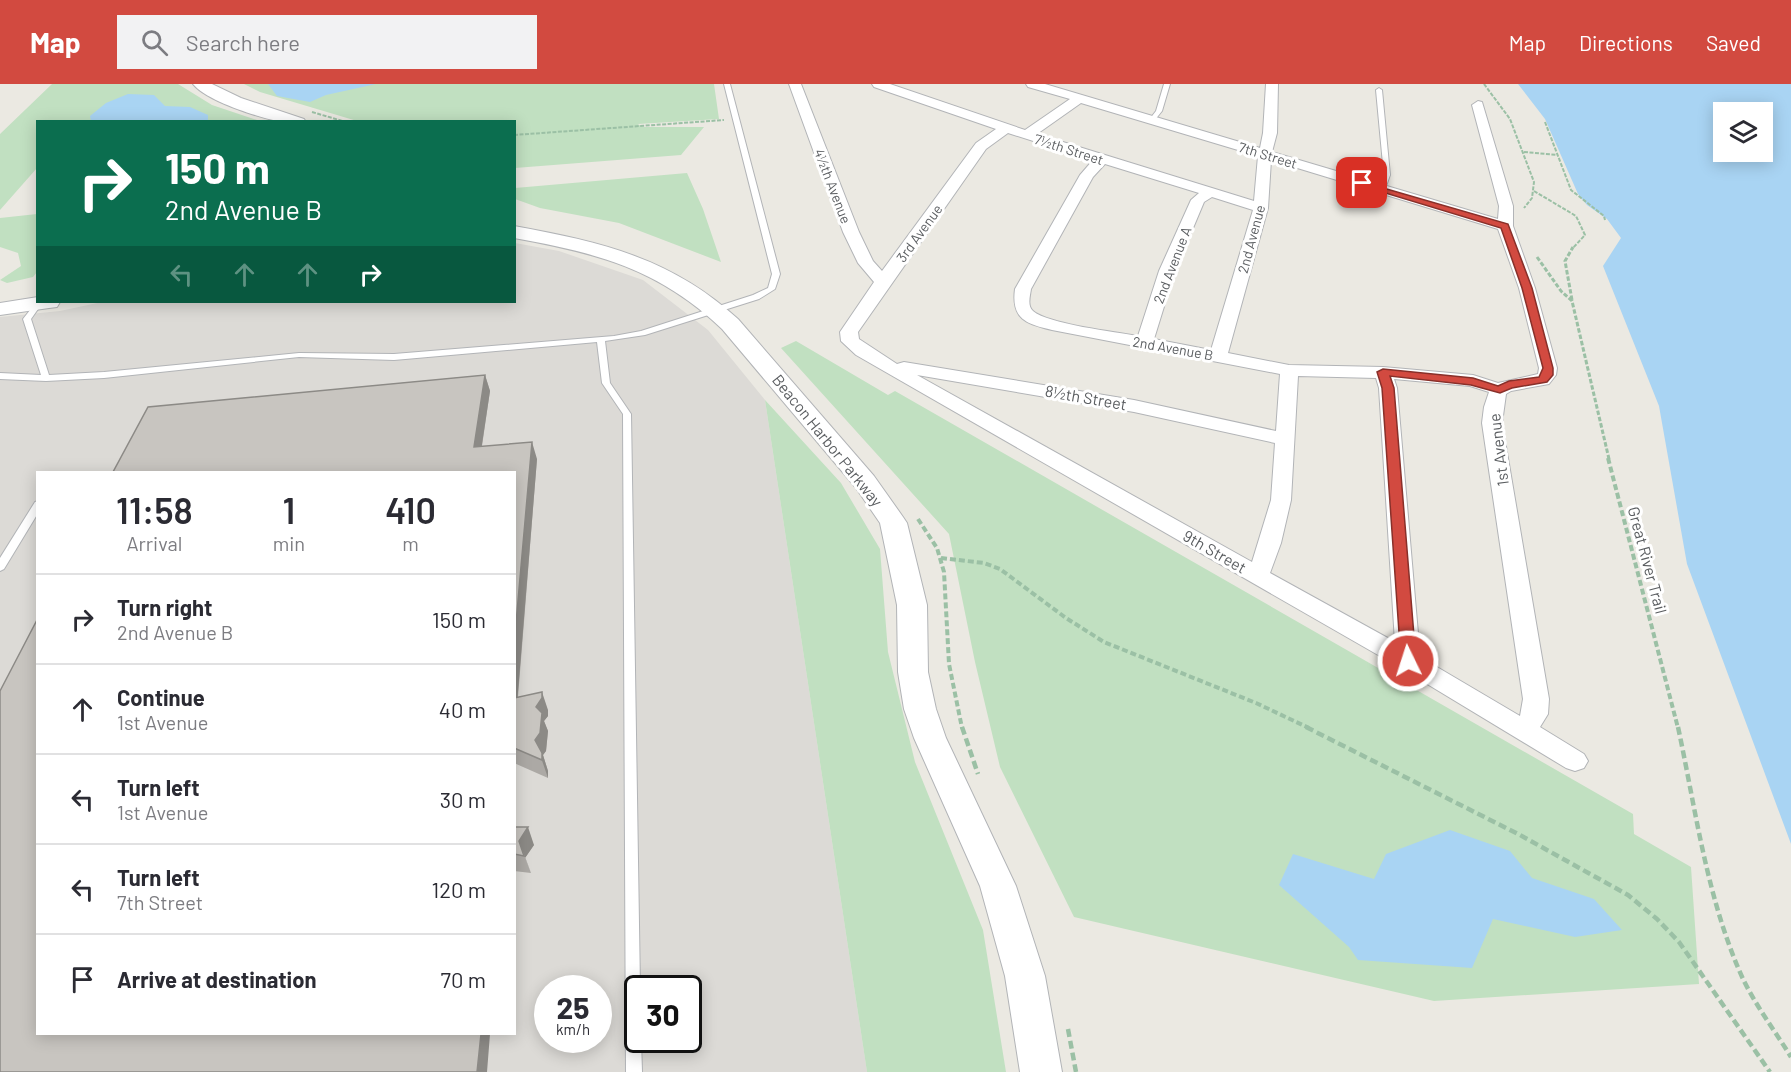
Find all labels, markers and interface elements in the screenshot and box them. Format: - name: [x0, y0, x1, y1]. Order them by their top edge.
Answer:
- search box: [117, 15, 537, 69]
- text: Map: [30, 25, 81, 59]
- icon: search: [138, 26, 171, 59]
- text: Search here: [186, 29, 300, 55]
- text: Map: [1509, 30, 1546, 55]
- text: Directions: [1579, 30, 1673, 55]
- text: Saved: [1706, 30, 1761, 55]
- map controls: [1713, 102, 1773, 162]
- button: layers: [1713, 102, 1773, 162]
- street label: 7½th Street: [1032, 130, 1106, 168]
- street label: 7th Street: [1237, 138, 1299, 172]
- text: 150 m: [165, 142, 270, 192]
- icon: right: [66, 144, 144, 222]
- street label: 4½th Avenue: [811, 146, 855, 226]
- pin: [1336, 157, 1387, 208]
- icon: arrive: [1345, 166, 1378, 199]
- text: 2nd Avenue B: [165, 193, 322, 225]
- street label: 3rd Avenue: [892, 201, 946, 265]
- street label: 2nd Avenue: [1234, 203, 1268, 275]
- street label: 2nd Avenue A: [1150, 224, 1195, 306]
- icon: left: [165, 258, 198, 291]
- icon: ahead: [228, 258, 261, 291]
- icon: ahead: [291, 258, 324, 291]
- icon: right: [354, 258, 387, 291]
- street label: 2nd Avenue B: [1131, 333, 1215, 363]
- street label: Beacon Harbor Parkway: [769, 370, 888, 510]
- street label: 8½th Street: [1044, 380, 1128, 414]
- street label: 1st Avenue: [1484, 413, 1512, 487]
- text: 11:58: [116, 488, 193, 531]
- text: 1: [283, 488, 295, 531]
- text: 410: [385, 488, 436, 531]
- street label: Great River Trail: [1625, 504, 1671, 616]
- street label: 9th Street: [1180, 525, 1250, 577]
- text: Arrival: [126, 531, 182, 555]
- text: min: [273, 531, 305, 555]
- text: m: [402, 531, 419, 555]
- text: Turn right: [117, 594, 212, 620]
- icon: right: [66, 603, 99, 636]
- text: 150 m: [432, 606, 486, 632]
- text: 2nd Avenue B: [117, 620, 233, 644]
- position arrow: [1376, 629, 1440, 693]
- text: Continue: [117, 684, 205, 710]
- icon: ahead: [66, 693, 99, 726]
- text: 40 m: [439, 696, 486, 722]
- text: 1st Avenue: [117, 710, 208, 734]
- text: Turn left: [117, 774, 200, 800]
- icon: left: [66, 783, 99, 816]
- text: 30 m: [440, 786, 486, 812]
- text: 1st Avenue: [117, 800, 208, 824]
- text: Turn left: [117, 864, 200, 890]
- icon: left: [66, 873, 99, 906]
- text: 120 m: [431, 876, 486, 902]
- text: 7th Street: [117, 890, 203, 914]
- icon: arrive: [66, 963, 99, 996]
- text: Arrive at destination: [117, 966, 316, 992]
- text: 70 m: [441, 966, 486, 992]
- speed limit sign: 30: [624, 975, 702, 1053]
- text: 25: [557, 989, 589, 1025]
- text: km/h: [556, 1020, 590, 1038]

